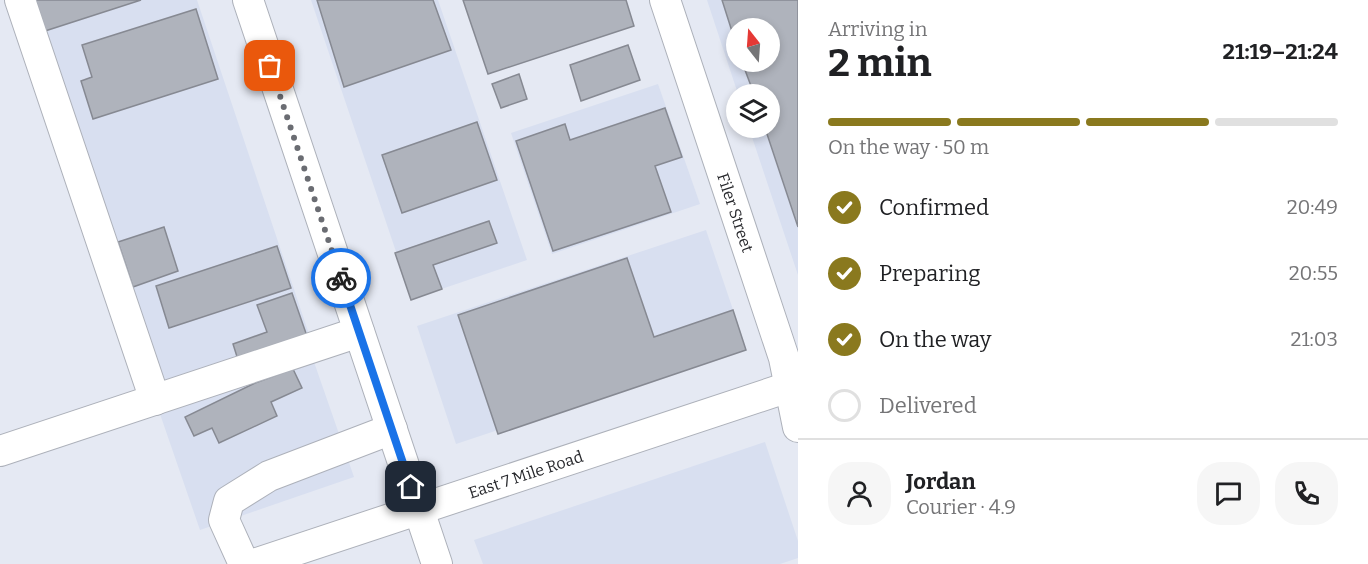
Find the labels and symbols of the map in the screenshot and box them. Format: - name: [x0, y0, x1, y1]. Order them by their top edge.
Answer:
- north arrow: [726, 18, 780, 72]
- pin: [244, 40, 295, 91]
- street label: Filer Street: [714, 170, 758, 255]
- courier: [311, 248, 371, 308]
- street label: East 7 Mile Road: [466, 446, 586, 502]
- pin: [385, 461, 436, 512]

